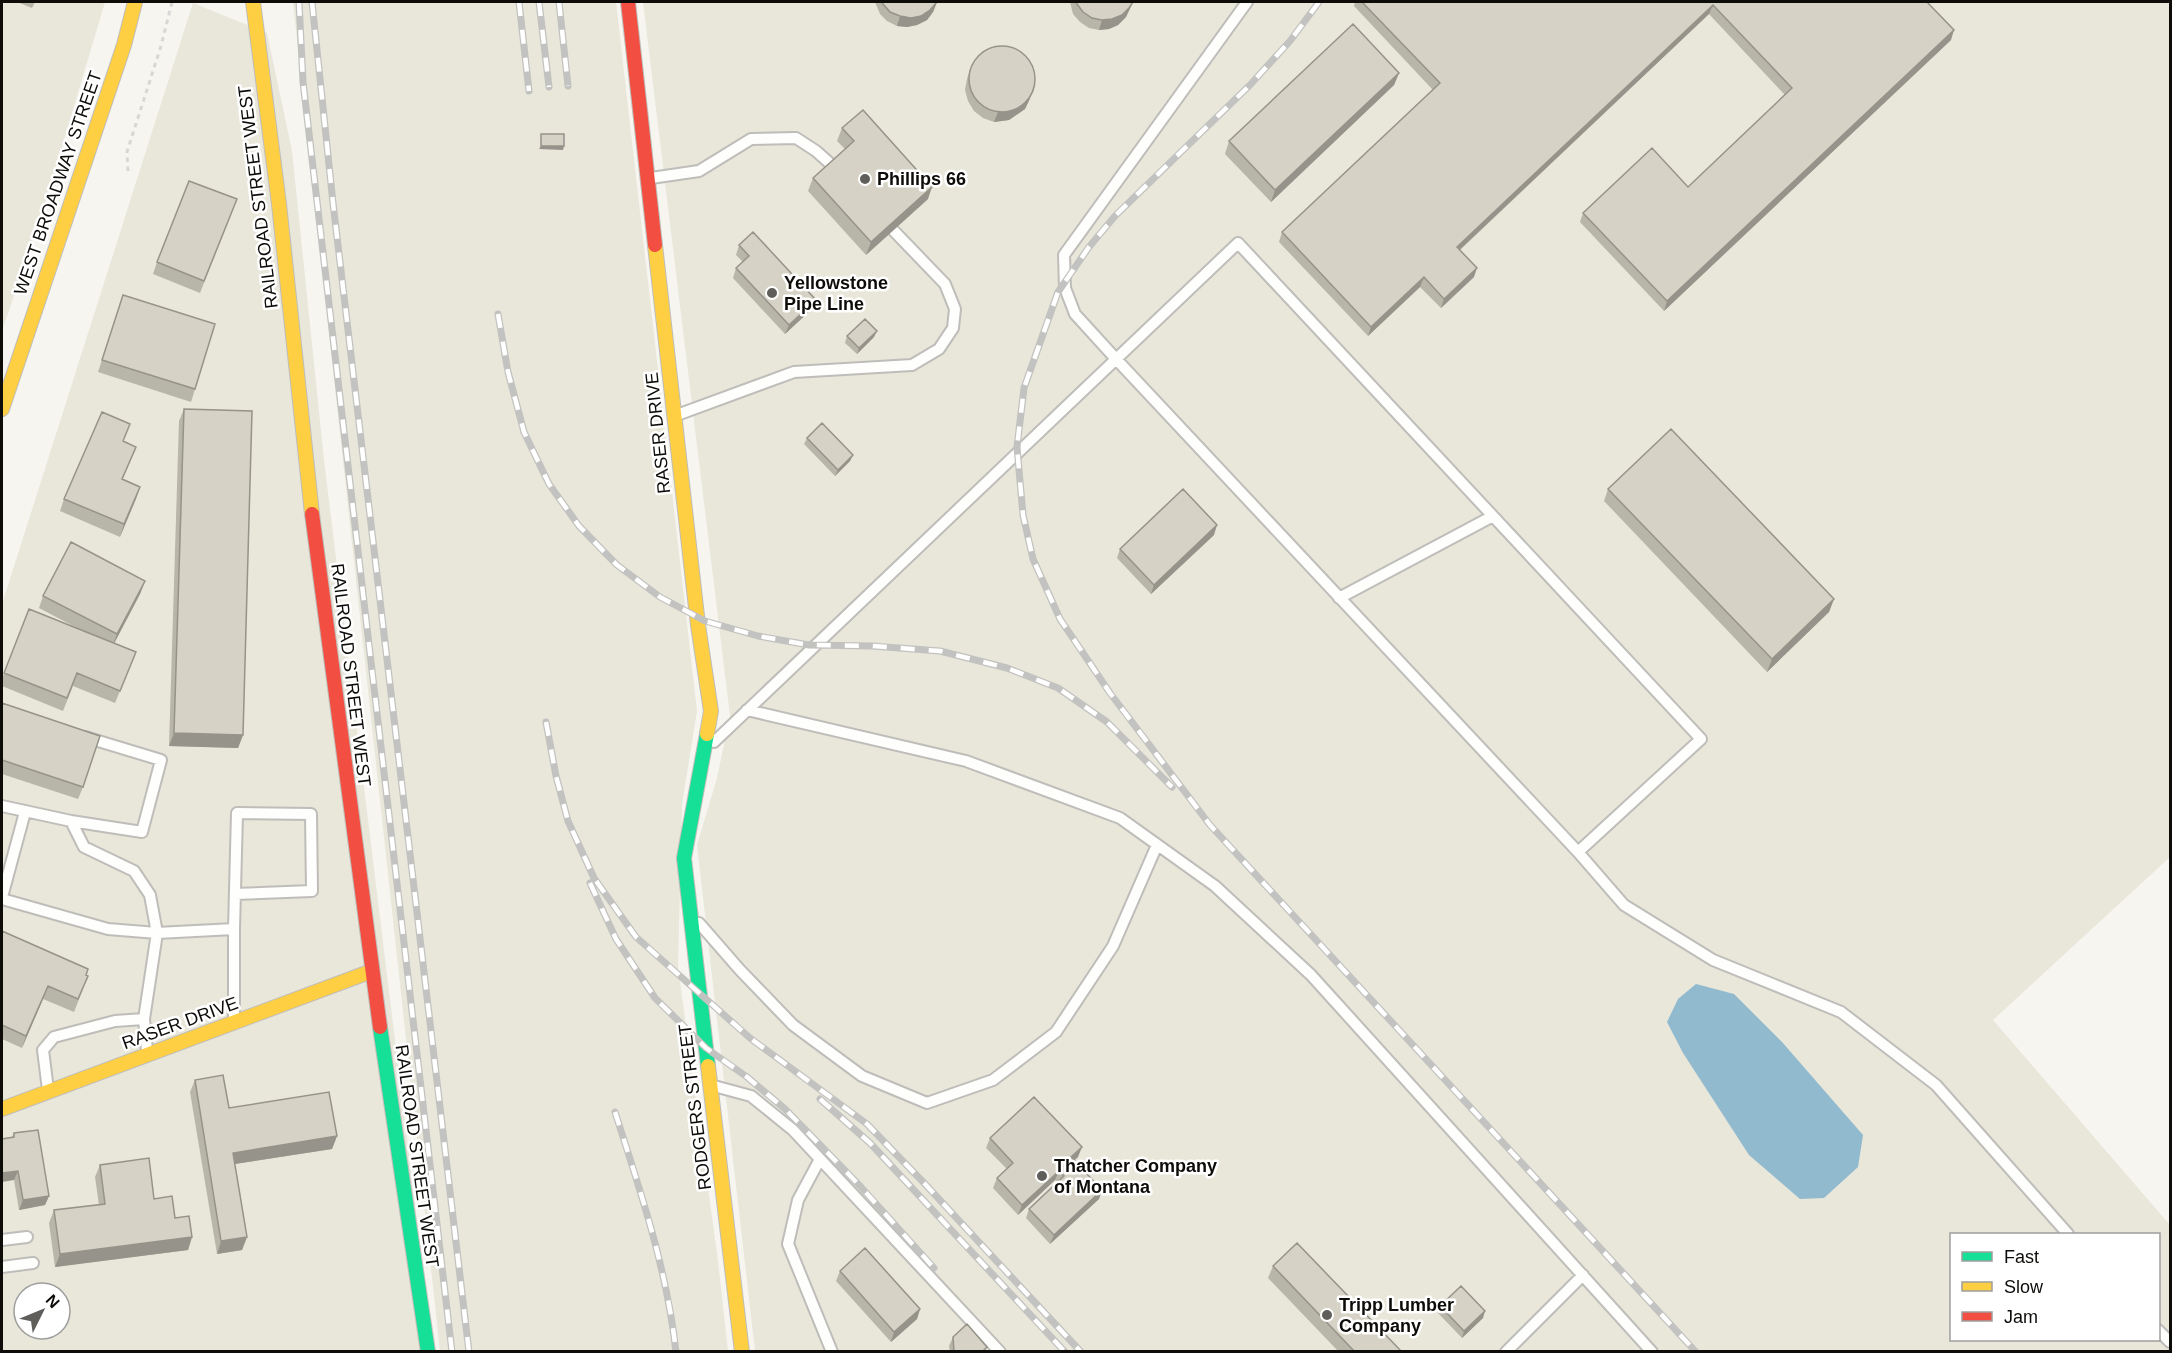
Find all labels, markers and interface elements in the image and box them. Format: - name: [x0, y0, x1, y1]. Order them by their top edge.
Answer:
- street label: WEST BROADWAY STREET: [10, 68, 106, 298]
- street label: RAILROAD STREET WEST: [234, 84, 282, 310]
- place label: Phillips 66: [877, 169, 966, 189]
- marker: Phillips 66: [858, 172, 872, 186]
- place label: Yellowstone Pipe Line: [784, 273, 888, 314]
- marker: Yellowstone Pipe Line: [765, 286, 779, 300]
- street label: RASER DRIVE: [642, 371, 674, 495]
- street label: RAILROAD STREET WEST: [327, 562, 375, 788]
- street label: RASER DRIVE: [119, 993, 241, 1053]
- street label: RODGERS STREET: [675, 1023, 715, 1191]
- street label: RAILROAD STREET WEST: [391, 1043, 443, 1269]
- place label: Thatcher Company of Montana: [1054, 1156, 1217, 1197]
- marker: Thatcher Company of Montana: [1035, 1169, 1049, 1183]
- legend: [1950, 1233, 2160, 1341]
- text: Fast: [2004, 1247, 2039, 1267]
- text: Slow: [2004, 1277, 2044, 1297]
- north arrow: [12, 1281, 72, 1341]
- text: N: [42, 1291, 63, 1311]
- place label: Tripp Lumber Company: [1339, 1295, 1454, 1336]
- text: Jam: [2004, 1307, 2038, 1327]
- marker: Tripp Lumber Company: [1320, 1308, 1334, 1322]

